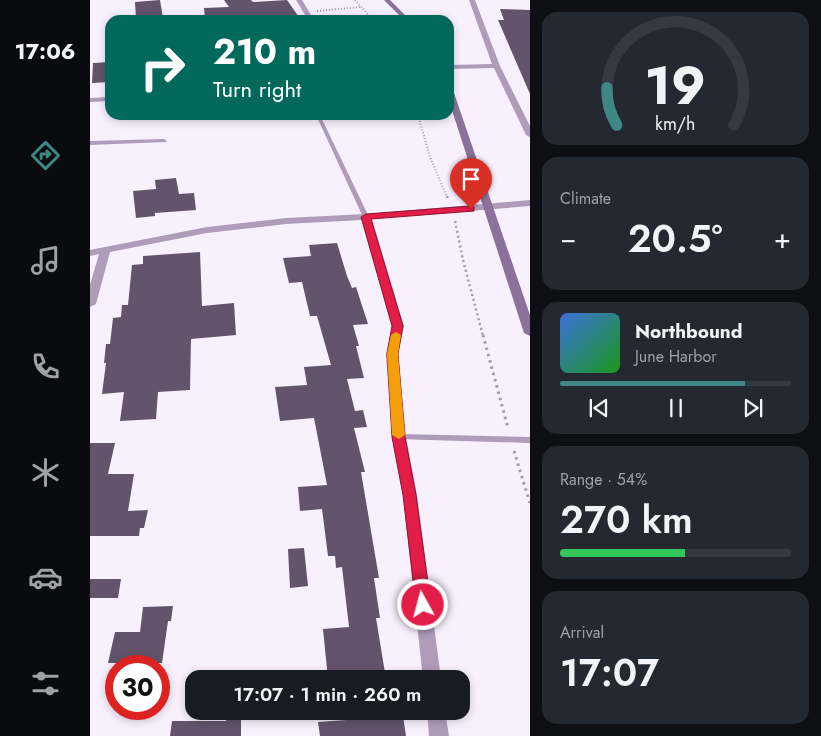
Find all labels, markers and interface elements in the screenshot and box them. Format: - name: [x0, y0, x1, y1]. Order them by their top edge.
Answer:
- text: 210 m: [213, 27, 316, 77]
- text: 17:06: [15, 35, 75, 67]
- icon: right: [130, 35, 195, 100]
- text: 19: [645, 48, 706, 124]
- text: Turn right: [213, 73, 301, 105]
- text: km/h: [655, 111, 696, 137]
- icon: directions: [28, 138, 63, 173]
- pin: [450, 158, 492, 209]
- icon: arrive: [457, 165, 485, 193]
- text: Climate: [560, 187, 611, 210]
- text: 20.5°: [628, 211, 723, 266]
- text: −: [560, 218, 577, 259]
- text: +: [774, 218, 791, 259]
- icon: music: [28, 243, 63, 278]
- text: Northbound: [635, 318, 742, 345]
- text: June Harbor: [635, 345, 717, 368]
- icon: phone: [28, 349, 63, 384]
- icon: previous: [585, 394, 613, 422]
- icon: pause: [662, 394, 690, 422]
- icon: next: [739, 394, 767, 422]
- icon: climate: [28, 455, 63, 490]
- text: Range · 54%: [560, 468, 647, 491]
- text: 270 km: [560, 492, 693, 547]
- icon: car: [28, 560, 63, 595]
- position arrow: [396, 578, 448, 630]
- text: Arrival: [560, 621, 604, 644]
- text: 17:07: [560, 645, 659, 700]
- speed limit sign: 30: [105, 655, 170, 720]
- icon: filters: [28, 666, 63, 701]
- text: 17:07 · 1 min · 260 m: [234, 681, 421, 708]

